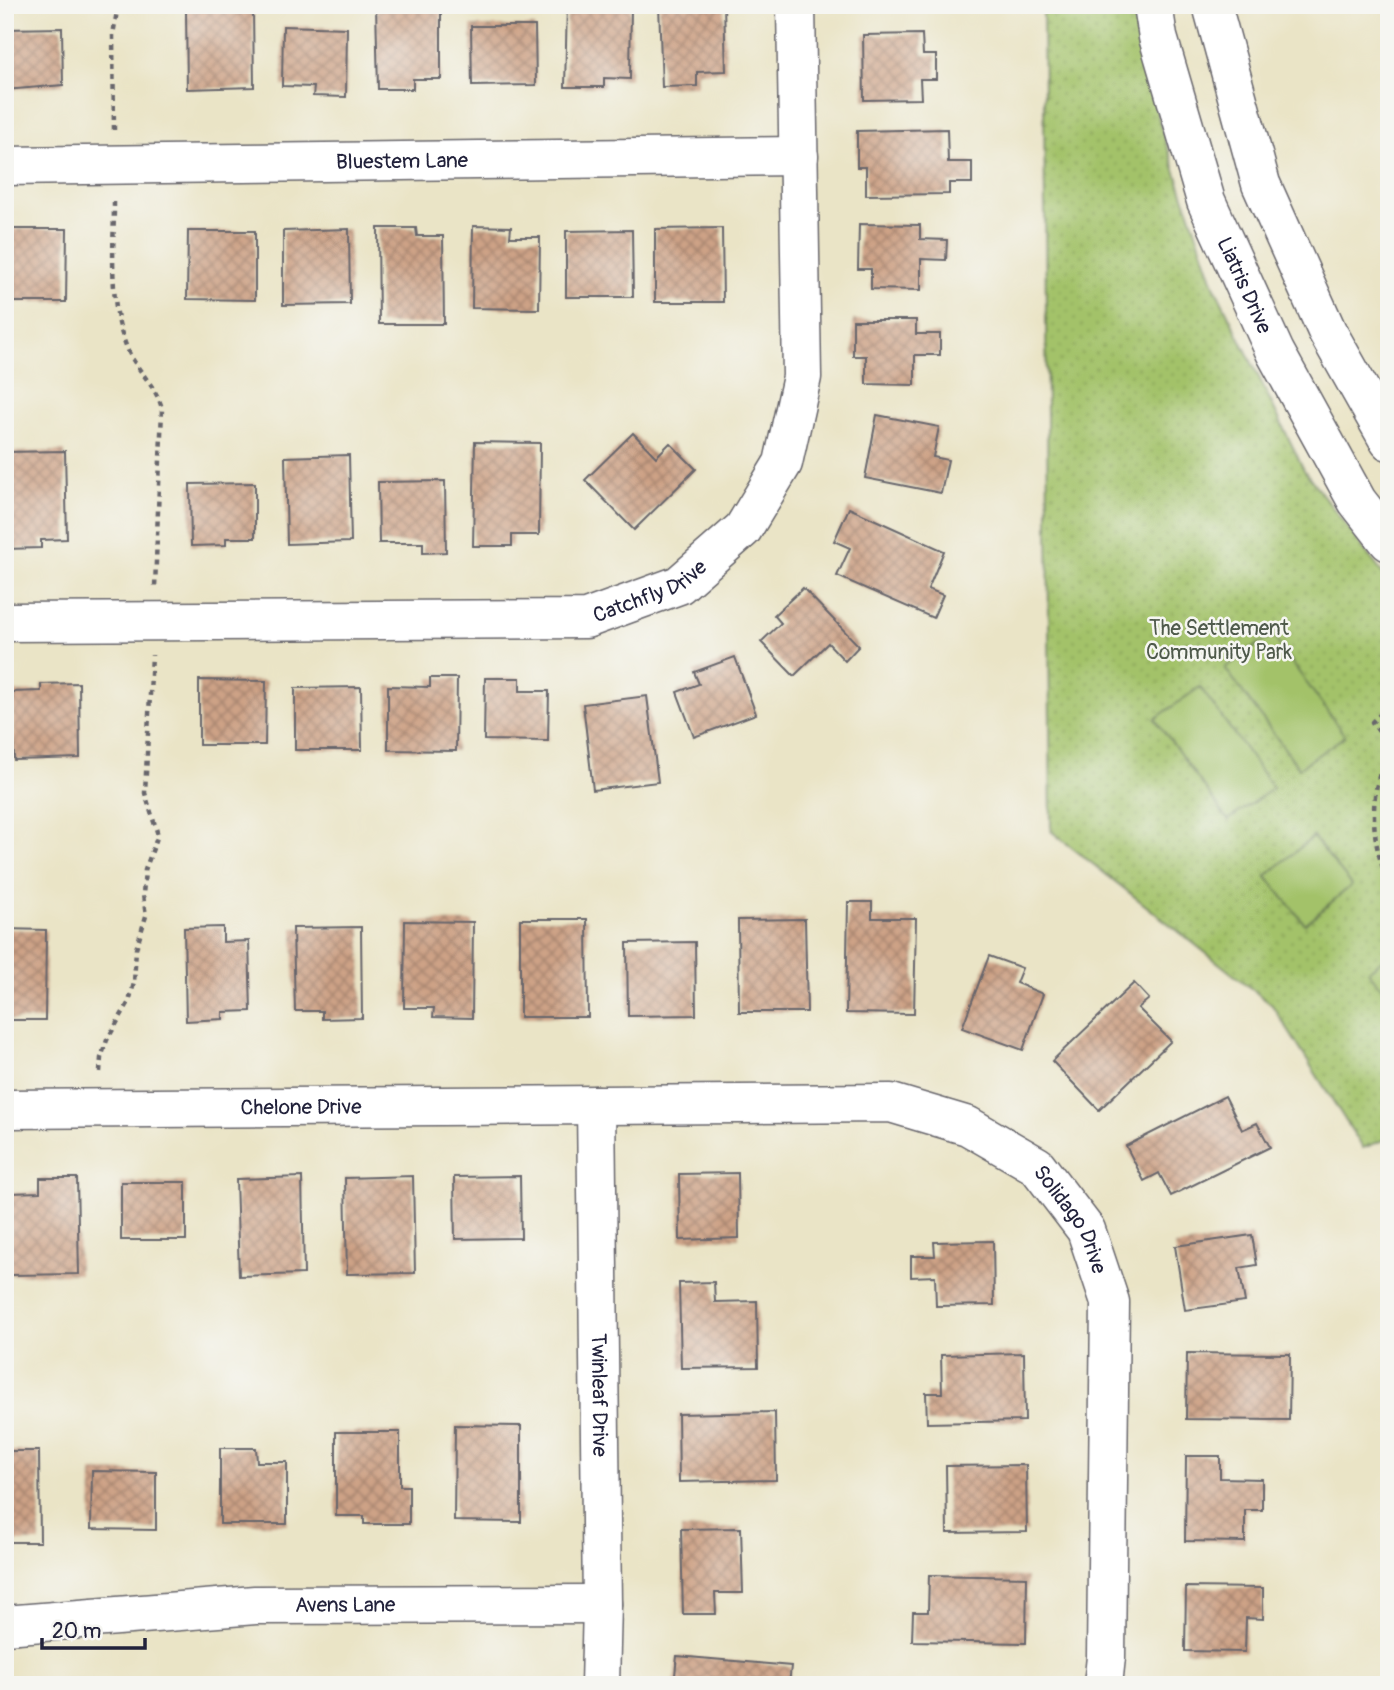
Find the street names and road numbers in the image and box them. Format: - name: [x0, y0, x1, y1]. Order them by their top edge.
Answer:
- street label: Bluestem Lane: [336, 147, 469, 175]
- street label: Liatris Drive: [1211, 233, 1279, 339]
- street label: Catchfly Drive: [589, 553, 713, 629]
- street label: Chelone Drive: [240, 1093, 362, 1121]
- street label: Solidago Drive: [1028, 1159, 1113, 1278]
- street label: Twinleaf Drive: [585, 1333, 614, 1458]
- street label: Avens Lane: [295, 1591, 396, 1618]

